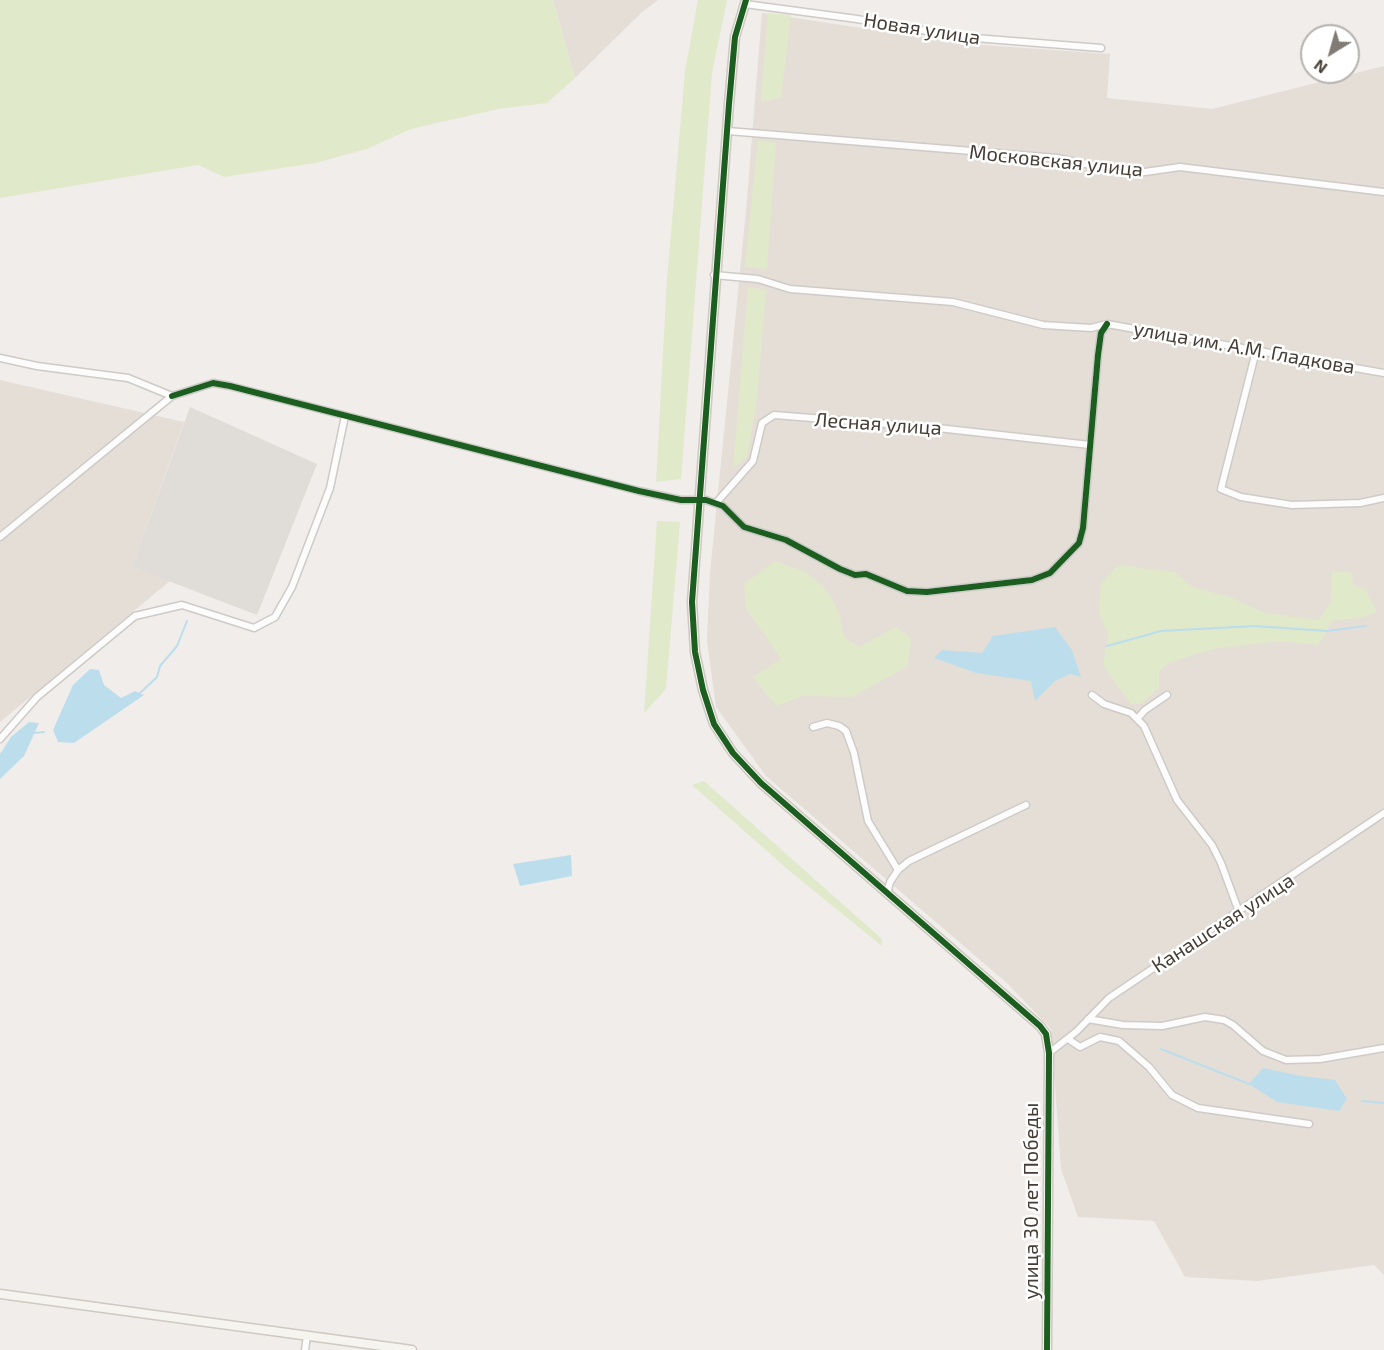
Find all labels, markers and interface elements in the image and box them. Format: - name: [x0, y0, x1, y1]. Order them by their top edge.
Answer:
- street label: Новая улица: [862, 8, 982, 50]
- north arrow: [1300, 24, 1360, 84]
- text: N: [1310, 56, 1330, 78]
- street label: Московская улица: [968, 140, 1144, 182]
- street label: улица им. А.М. Гладкова: [1131, 317, 1357, 379]
- street label: Лесная улица: [814, 408, 942, 440]
- street label: Канашская улица: [1147, 868, 1299, 978]
- street label: улица 30 лет Победы: [1019, 1103, 1043, 1299]

